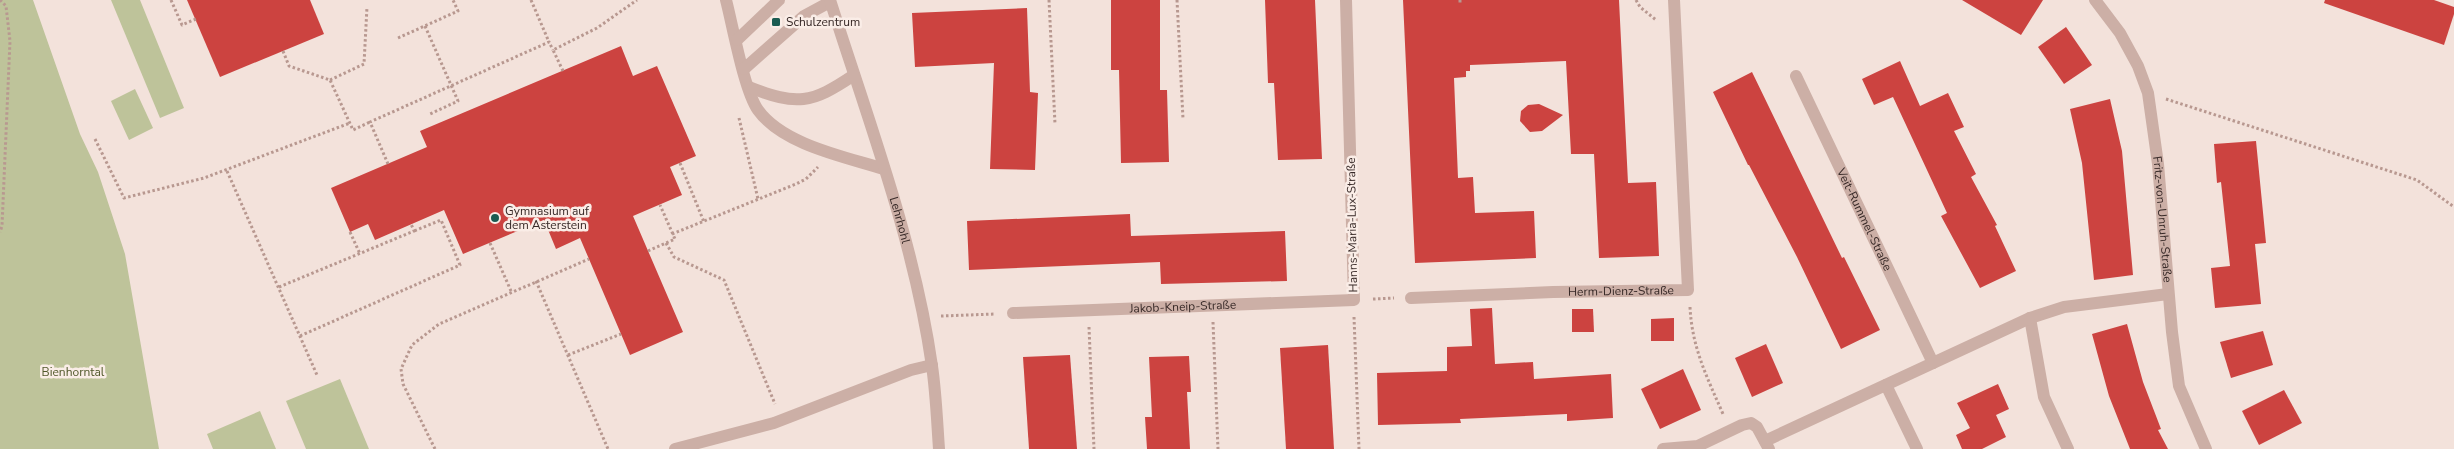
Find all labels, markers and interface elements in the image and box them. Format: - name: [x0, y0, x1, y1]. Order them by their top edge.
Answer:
- place label: Schulzentrum: [786, 14, 860, 30]
- marker: Schulzentrum: [770, 16, 782, 28]
- street label: Fritz-von-Unruh-Straße: [2149, 155, 2176, 283]
- street label: Hanns-Maria-Lux-Straße: [1343, 157, 1361, 293]
- street label: Veit-Rummel-Straße: [1833, 165, 1896, 273]
- street label: Lehrhohl: [886, 195, 914, 246]
- place label: Gymnasium auf dem Asterstein: [505, 203, 590, 233]
- marker: Gymnasium auf dem Asterstein: [489, 212, 501, 224]
- street label: Herm-Dienz-Straße: [1568, 282, 1674, 300]
- street label: Jakob-Kneip-Straße: [1128, 296, 1236, 317]
- park label: Bienhorntal: [42, 364, 105, 380]

